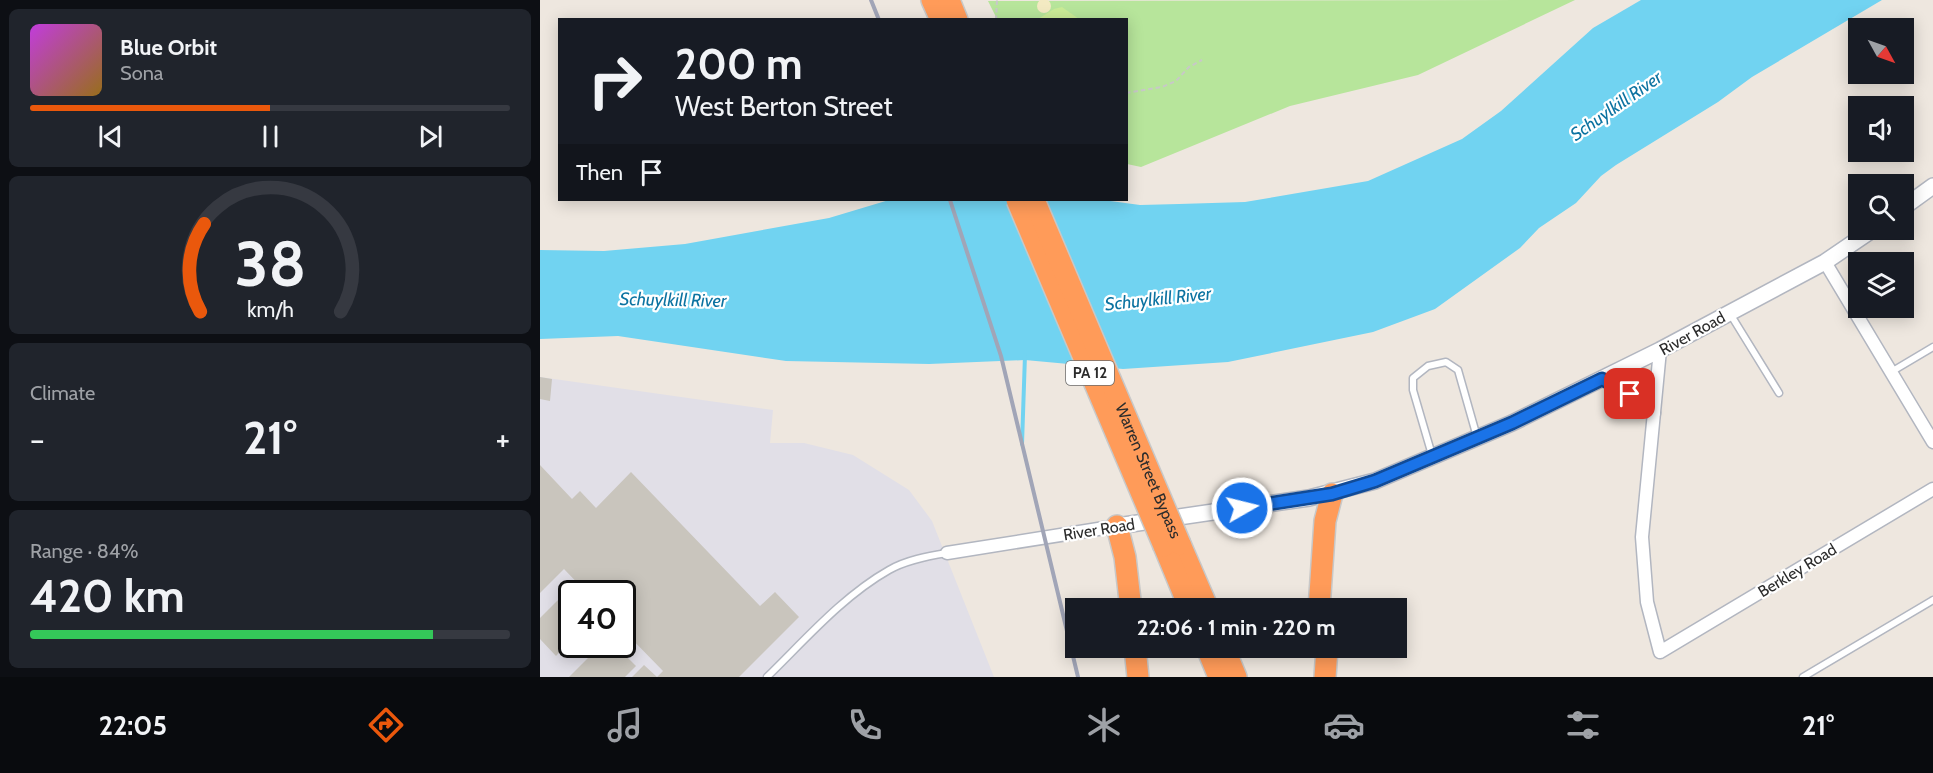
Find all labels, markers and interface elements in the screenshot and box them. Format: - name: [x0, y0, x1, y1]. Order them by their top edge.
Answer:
- north arrow: [1848, 18, 1914, 84]
- map controls: [1848, 18, 1914, 318]
- text: Blue Orbit: [120, 34, 217, 61]
- text: 200 m: [675, 38, 802, 90]
- icon: right: [576, 42, 654, 120]
- text: Sona: [120, 61, 163, 85]
- water label: Schuylkill River: [1566, 66, 1667, 146]
- text: West Berton Street: [675, 90, 893, 123]
- button: sound: [1848, 96, 1914, 162]
- icon: previous: [94, 120, 127, 153]
- icon: pause: [254, 120, 287, 153]
- icon: next: [414, 120, 447, 153]
- icon: arrive: [635, 156, 668, 189]
- text: Then: [576, 159, 623, 186]
- button: search: [1848, 174, 1914, 240]
- text: 38: [234, 226, 306, 302]
- button: layers: [1848, 252, 1914, 318]
- water label: Schuylkill River: [1104, 282, 1214, 316]
- water label: Schuylkill River: [619, 288, 728, 312]
- text: km/h: [247, 296, 293, 322]
- street label: River Road: [1656, 308, 1728, 359]
- road number: PA 12: [1066, 361, 1114, 385]
- pin: [1604, 368, 1655, 419]
- icon: arrive: [1613, 377, 1646, 410]
- text: Climate: [30, 381, 95, 405]
- street label: Warren Street Bypass: [1111, 400, 1186, 542]
- text: 21°: [243, 411, 297, 465]
- text: −: [30, 419, 45, 459]
- text: +: [495, 419, 510, 459]
- position arrow: [1210, 476, 1274, 540]
- street label: River Road: [1062, 514, 1136, 545]
- text: Range · 84%: [30, 539, 138, 563]
- street label: Berkley Road: [1755, 540, 1840, 601]
- text: 420 km: [30, 569, 185, 623]
- speed limit sign: 40: [558, 580, 636, 658]
- text: 22:06 · 1 min · 220 m: [1137, 614, 1335, 641]
- icon: directions: [365, 704, 407, 746]
- icon: music: [604, 704, 646, 746]
- icon: phone: [844, 704, 886, 746]
- icon: climate: [1083, 704, 1125, 746]
- icon: car: [1323, 704, 1365, 746]
- icon: filters: [1562, 704, 1604, 746]
- text: 22:05: [99, 709, 167, 742]
- text: 21°: [1802, 709, 1834, 742]

